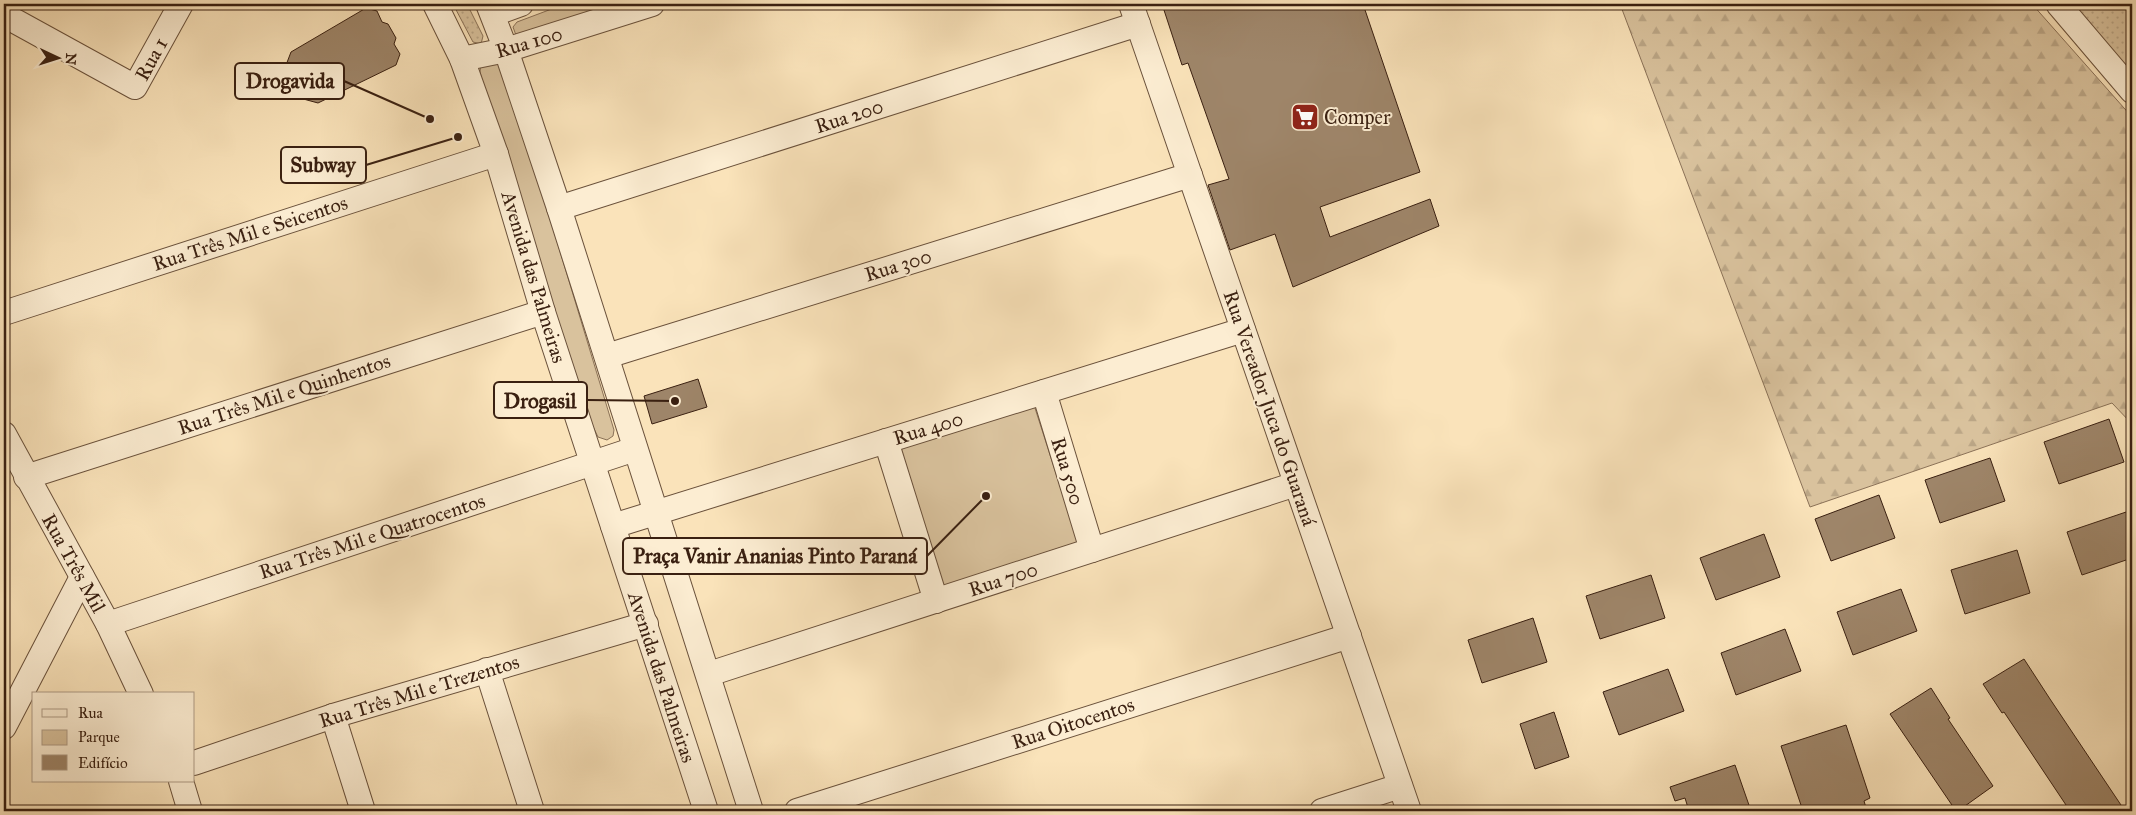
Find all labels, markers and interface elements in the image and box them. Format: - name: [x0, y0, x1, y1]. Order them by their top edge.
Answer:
- street label: Rua 100: [493, 21, 565, 63]
- north arrow: [32, 32, 82, 82]
- street label: Rua 1: [130, 33, 172, 85]
- text: N: [62, 52, 79, 66]
- callout: Drogavida: [235, 63, 344, 99]
- text: Drogavida: [246, 68, 336, 94]
- street label: Rua 200: [812, 94, 886, 138]
- supermarket icon: Comper: [1290, 102, 1320, 132]
- place label: Comper: [1324, 105, 1391, 129]
- callout: Subway: [281, 147, 366, 183]
- text: Subway: [290, 152, 357, 178]
- street label: Avenida das Palmeiras: [496, 187, 572, 366]
- street label: Rua Três Mil e Seicentos: [149, 190, 351, 276]
- street label: Rua 300: [862, 243, 934, 287]
- street label: Rua Vereador Juca do Guaraná: [1217, 287, 1322, 530]
- street label: Rua Três Mil e Quinhentos: [175, 348, 393, 440]
- callout: Drogasil: [494, 382, 587, 418]
- text: Drogasil: [504, 388, 578, 414]
- street label: Rua 400: [890, 406, 966, 450]
- street label: Rua 500: [1046, 434, 1090, 508]
- street label: Rua Três Mil e Quatrocentos: [256, 488, 488, 584]
- street label: Rua Três Mil: [37, 509, 111, 617]
- callout: Praça Vanir Ananias Pinto Paraná: [623, 538, 927, 574]
- text: Praça Vanir Ananias Pinto Paraná: [633, 543, 918, 569]
- street label: Rua 700: [965, 557, 1041, 601]
- street label: Avenida das Palmeiras: [623, 588, 701, 765]
- street label: Rua Três Mil e Trezentos: [316, 649, 522, 733]
- legend: [32, 692, 195, 782]
- street label: Rua Oitocentos: [1009, 692, 1137, 754]
- text: Rua: [78, 704, 103, 722]
- text: Parque: [78, 728, 120, 747]
- text: Edifício: [78, 754, 128, 772]

